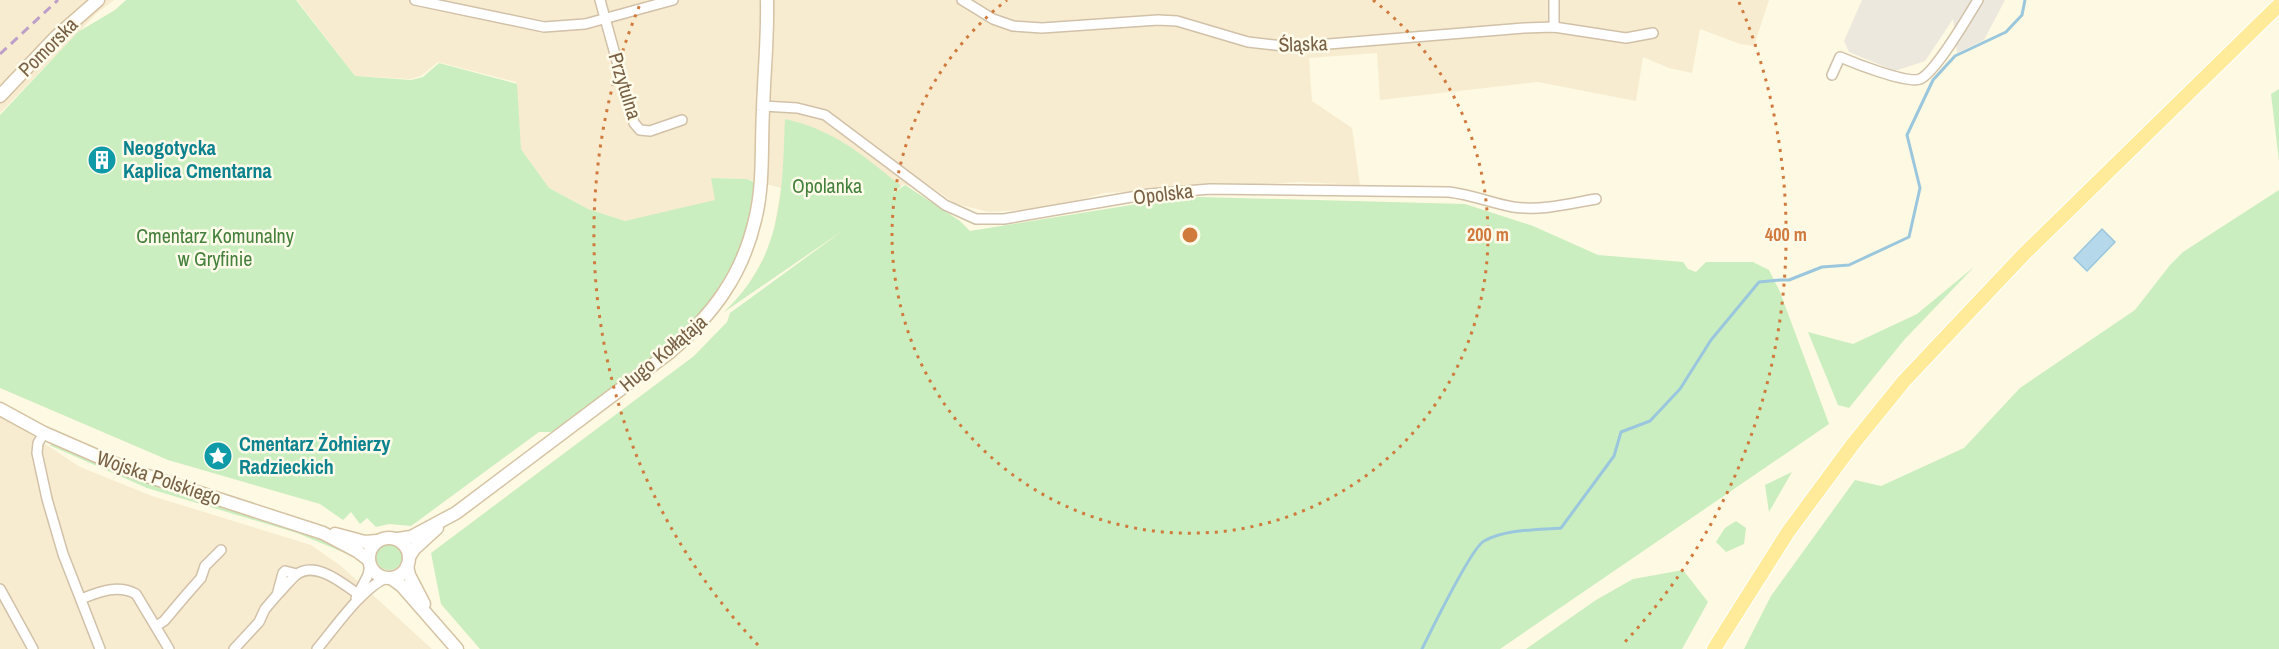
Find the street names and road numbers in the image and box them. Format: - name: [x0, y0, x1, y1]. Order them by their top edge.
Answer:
- street label: Pomorska: [12, 11, 83, 82]
- street label: Śląska: [1278, 29, 1328, 58]
- street label: Przytulna: [603, 49, 648, 122]
- street label: Opolska: [1131, 176, 1194, 211]
- street label: Hugo Kołłątaja: [613, 308, 712, 397]
- street label: Wojska Polskiego: [93, 444, 225, 511]

